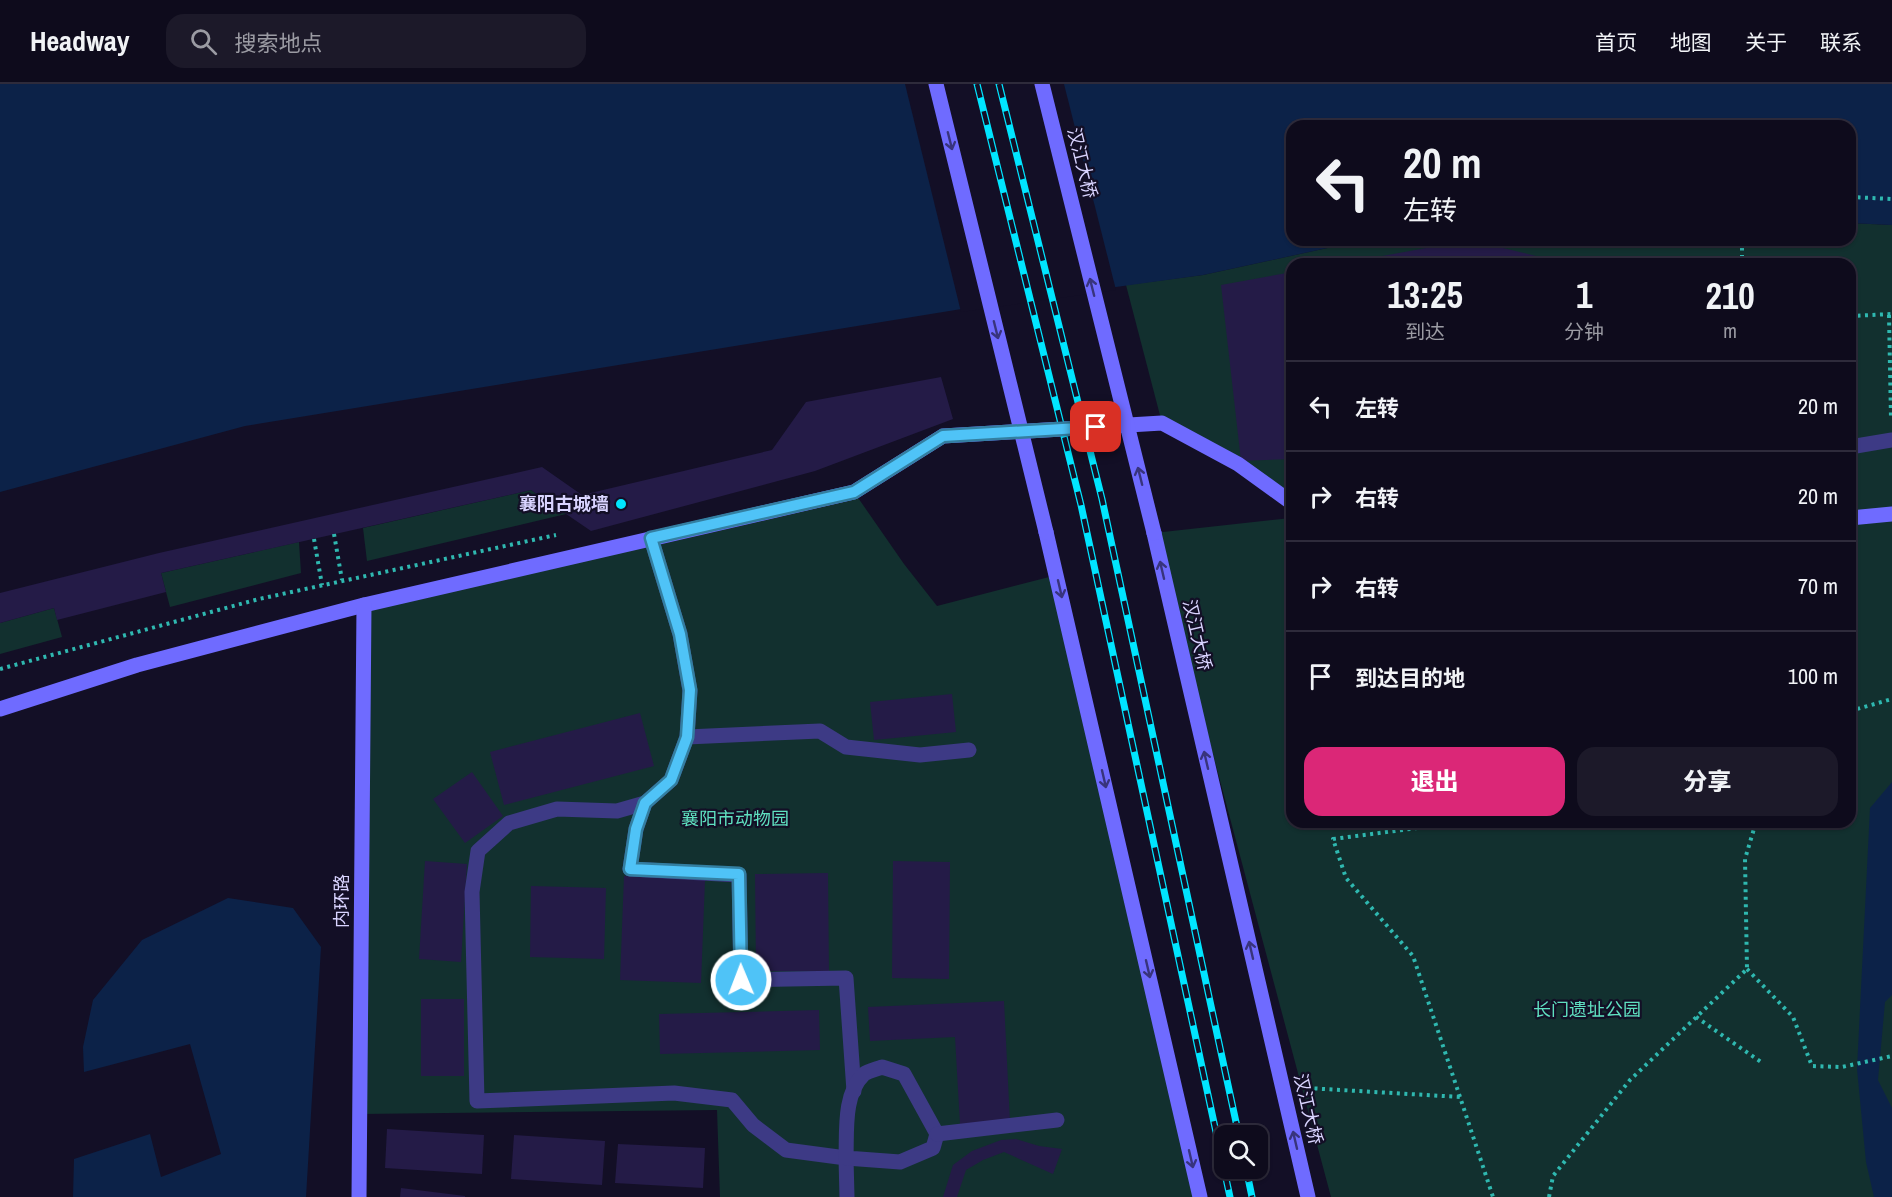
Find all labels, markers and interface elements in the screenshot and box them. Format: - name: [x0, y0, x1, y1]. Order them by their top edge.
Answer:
- search box: [166, 14, 586, 68]
- text: Headway: [30, 22, 130, 60]
- icon: search: [187, 25, 220, 58]
- text: 搜索地点: [235, 28, 323, 58]
- text: 首页: [1595, 28, 1637, 57]
- text: 地图: [1670, 28, 1712, 57]
- text: 关于: [1745, 28, 1787, 57]
- text: 联系: [1820, 28, 1862, 57]
- street label: 汉江大桥: [1062, 125, 1103, 201]
- one-way arrow: [944, 131, 956, 150]
- text: 20 m: [1403, 135, 1482, 191]
- icon: left: [1304, 144, 1382, 222]
- text: 左转: [1403, 192, 1457, 228]
- text: 13:25: [1387, 271, 1463, 319]
- text: 1: [1576, 271, 1592, 319]
- text: 210: [1705, 272, 1755, 320]
- one-way arrow: [1086, 278, 1098, 297]
- text: m: [1723, 317, 1737, 344]
- text: 到达: [1405, 318, 1445, 345]
- text: 分钟: [1564, 318, 1604, 345]
- one-way arrow: [991, 320, 1003, 339]
- icon: left: [1304, 390, 1337, 423]
- text: 20 m: [1798, 391, 1838, 421]
- text: 左转: [1355, 393, 1399, 423]
- pin: [1070, 401, 1121, 452]
- icon: arrive: [1079, 410, 1112, 443]
- one-way arrow: [1133, 467, 1145, 486]
- icon: right: [1304, 480, 1337, 513]
- text: 20 m: [1798, 481, 1838, 511]
- text: 右转: [1355, 483, 1399, 513]
- place label: 襄阳古城墙: [519, 491, 609, 516]
- marker: 襄阳古城墙: [614, 497, 628, 511]
- one-way arrow: [1156, 561, 1168, 580]
- icon: right: [1304, 570, 1337, 603]
- text: 70 m: [1798, 571, 1838, 601]
- text: 右转: [1355, 573, 1399, 603]
- one-way arrow: [1054, 579, 1066, 598]
- street label: 汉江大桥: [1177, 597, 1218, 673]
- icon: arrive: [1304, 660, 1337, 693]
- text: 100 m: [1788, 661, 1838, 691]
- text: 到达目的地: [1355, 663, 1465, 693]
- button: 退出: [1304, 747, 1565, 816]
- button: 分享: [1577, 747, 1838, 816]
- one-way arrow: [1200, 751, 1212, 770]
- one-way arrow: [1098, 769, 1110, 788]
- park label: 襄阳市动物园: [681, 806, 789, 831]
- street label: 内环路: [329, 874, 354, 928]
- one-way arrow: [1244, 941, 1256, 960]
- position arrow: [709, 948, 773, 1012]
- one-way arrow: [1142, 959, 1154, 978]
- park label: 长门遗址公园: [1533, 997, 1641, 1022]
- street label: 汉江大桥: [1288, 1071, 1329, 1147]
- map controls: [1214, 1125, 1268, 1179]
- button: search: [1214, 1125, 1268, 1179]
- one-way arrow: [1288, 1131, 1300, 1150]
- one-way arrow: [1186, 1149, 1198, 1168]

